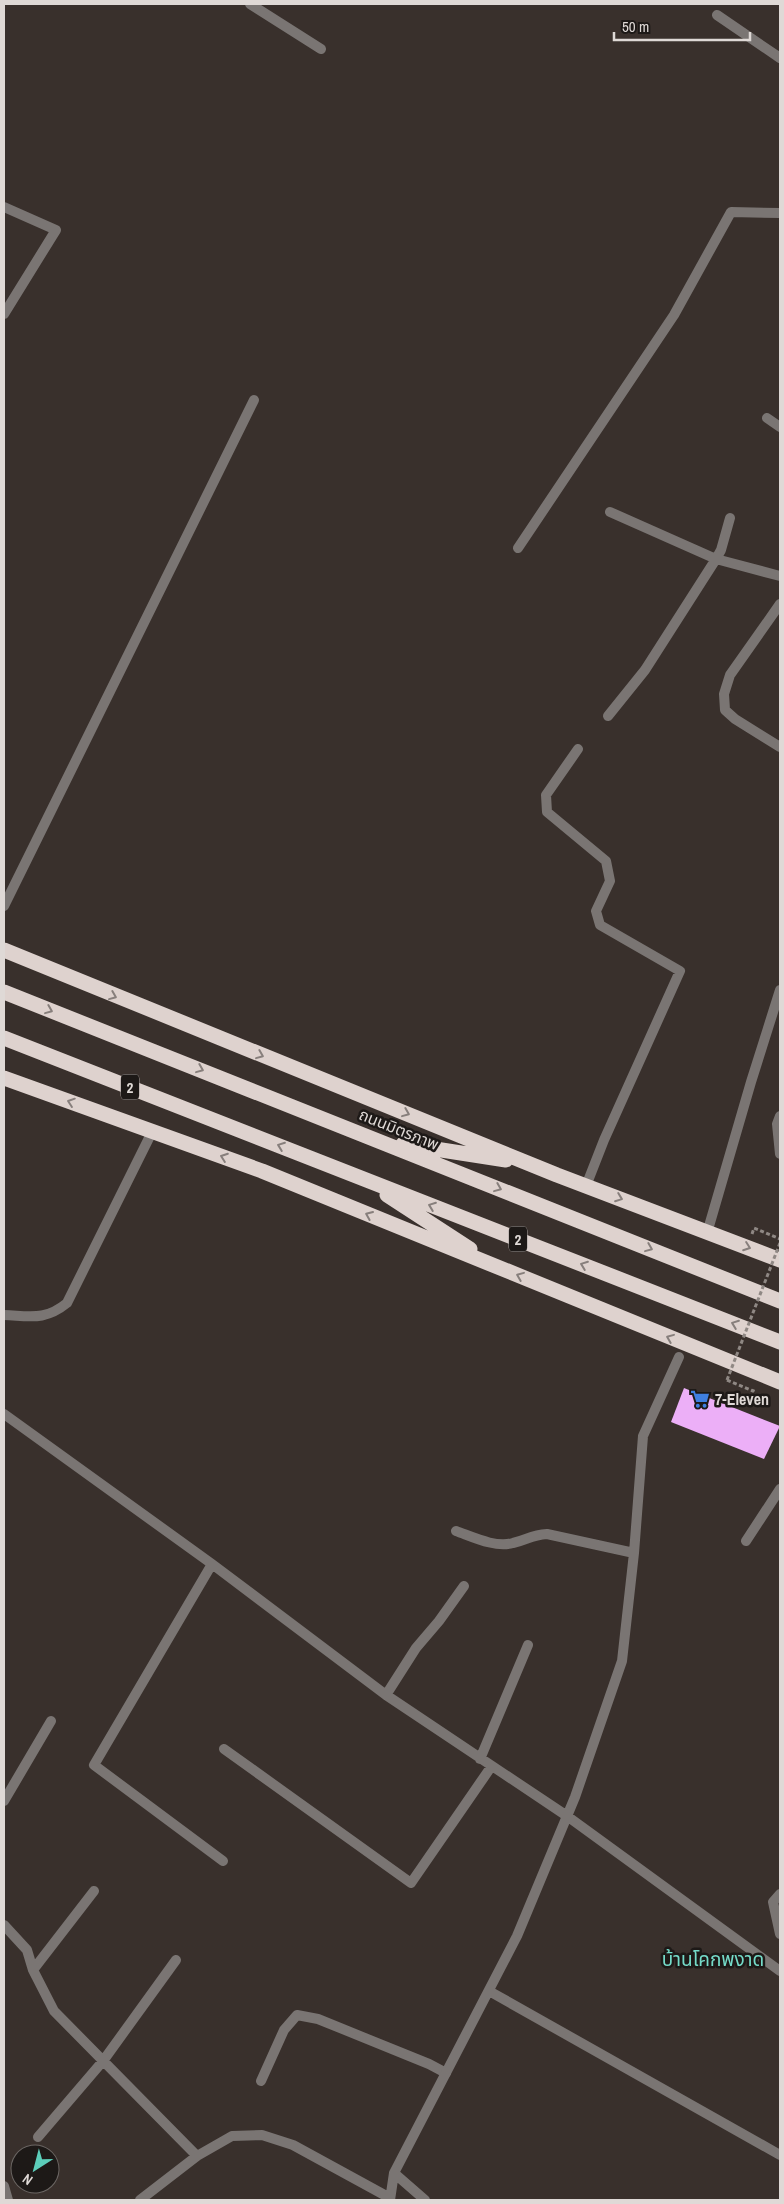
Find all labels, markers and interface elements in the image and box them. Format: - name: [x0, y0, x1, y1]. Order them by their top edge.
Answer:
- scale bar: [614, 10, 750, 42]
- text: 50 m: [622, 16, 649, 37]
- one-way arrow: [109, 990, 117, 1000]
- one-way arrow: [44, 1003, 53, 1014]
- one-way arrow: [255, 1048, 264, 1059]
- one-way arrow: [195, 1063, 204, 1074]
- road number: 2: [121, 1074, 139, 1100]
- one-way arrow: [68, 1098, 76, 1108]
- street label: ถนนมิตรภาพ: [356, 1103, 442, 1155]
- one-way arrow: [401, 1107, 409, 1117]
- one-way arrow: [277, 1142, 286, 1152]
- one-way arrow: [220, 1153, 229, 1163]
- one-way arrow: [493, 1182, 502, 1192]
- one-way arrow: [614, 1193, 622, 1203]
- one-way arrow: [428, 1201, 437, 1212]
- one-way arrow: [366, 1210, 374, 1220]
- road number: 2: [509, 1226, 527, 1252]
- one-way arrow: [742, 1241, 751, 1252]
- one-way arrow: [644, 1242, 653, 1252]
- one-way arrow: [580, 1261, 588, 1271]
- one-way arrow: [516, 1272, 525, 1282]
- one-way arrow: [731, 1320, 740, 1330]
- one-way arrow: [666, 1333, 675, 1344]
- supermarket icon: 7-Eleven: [689, 1388, 711, 1410]
- place label: 7-Eleven: [715, 1388, 769, 1410]
- district label: บ้านโคกพงาด: [662, 1946, 764, 1972]
- north arrow: [10, 2144, 60, 2194]
- text: N: [19, 2170, 36, 2189]

